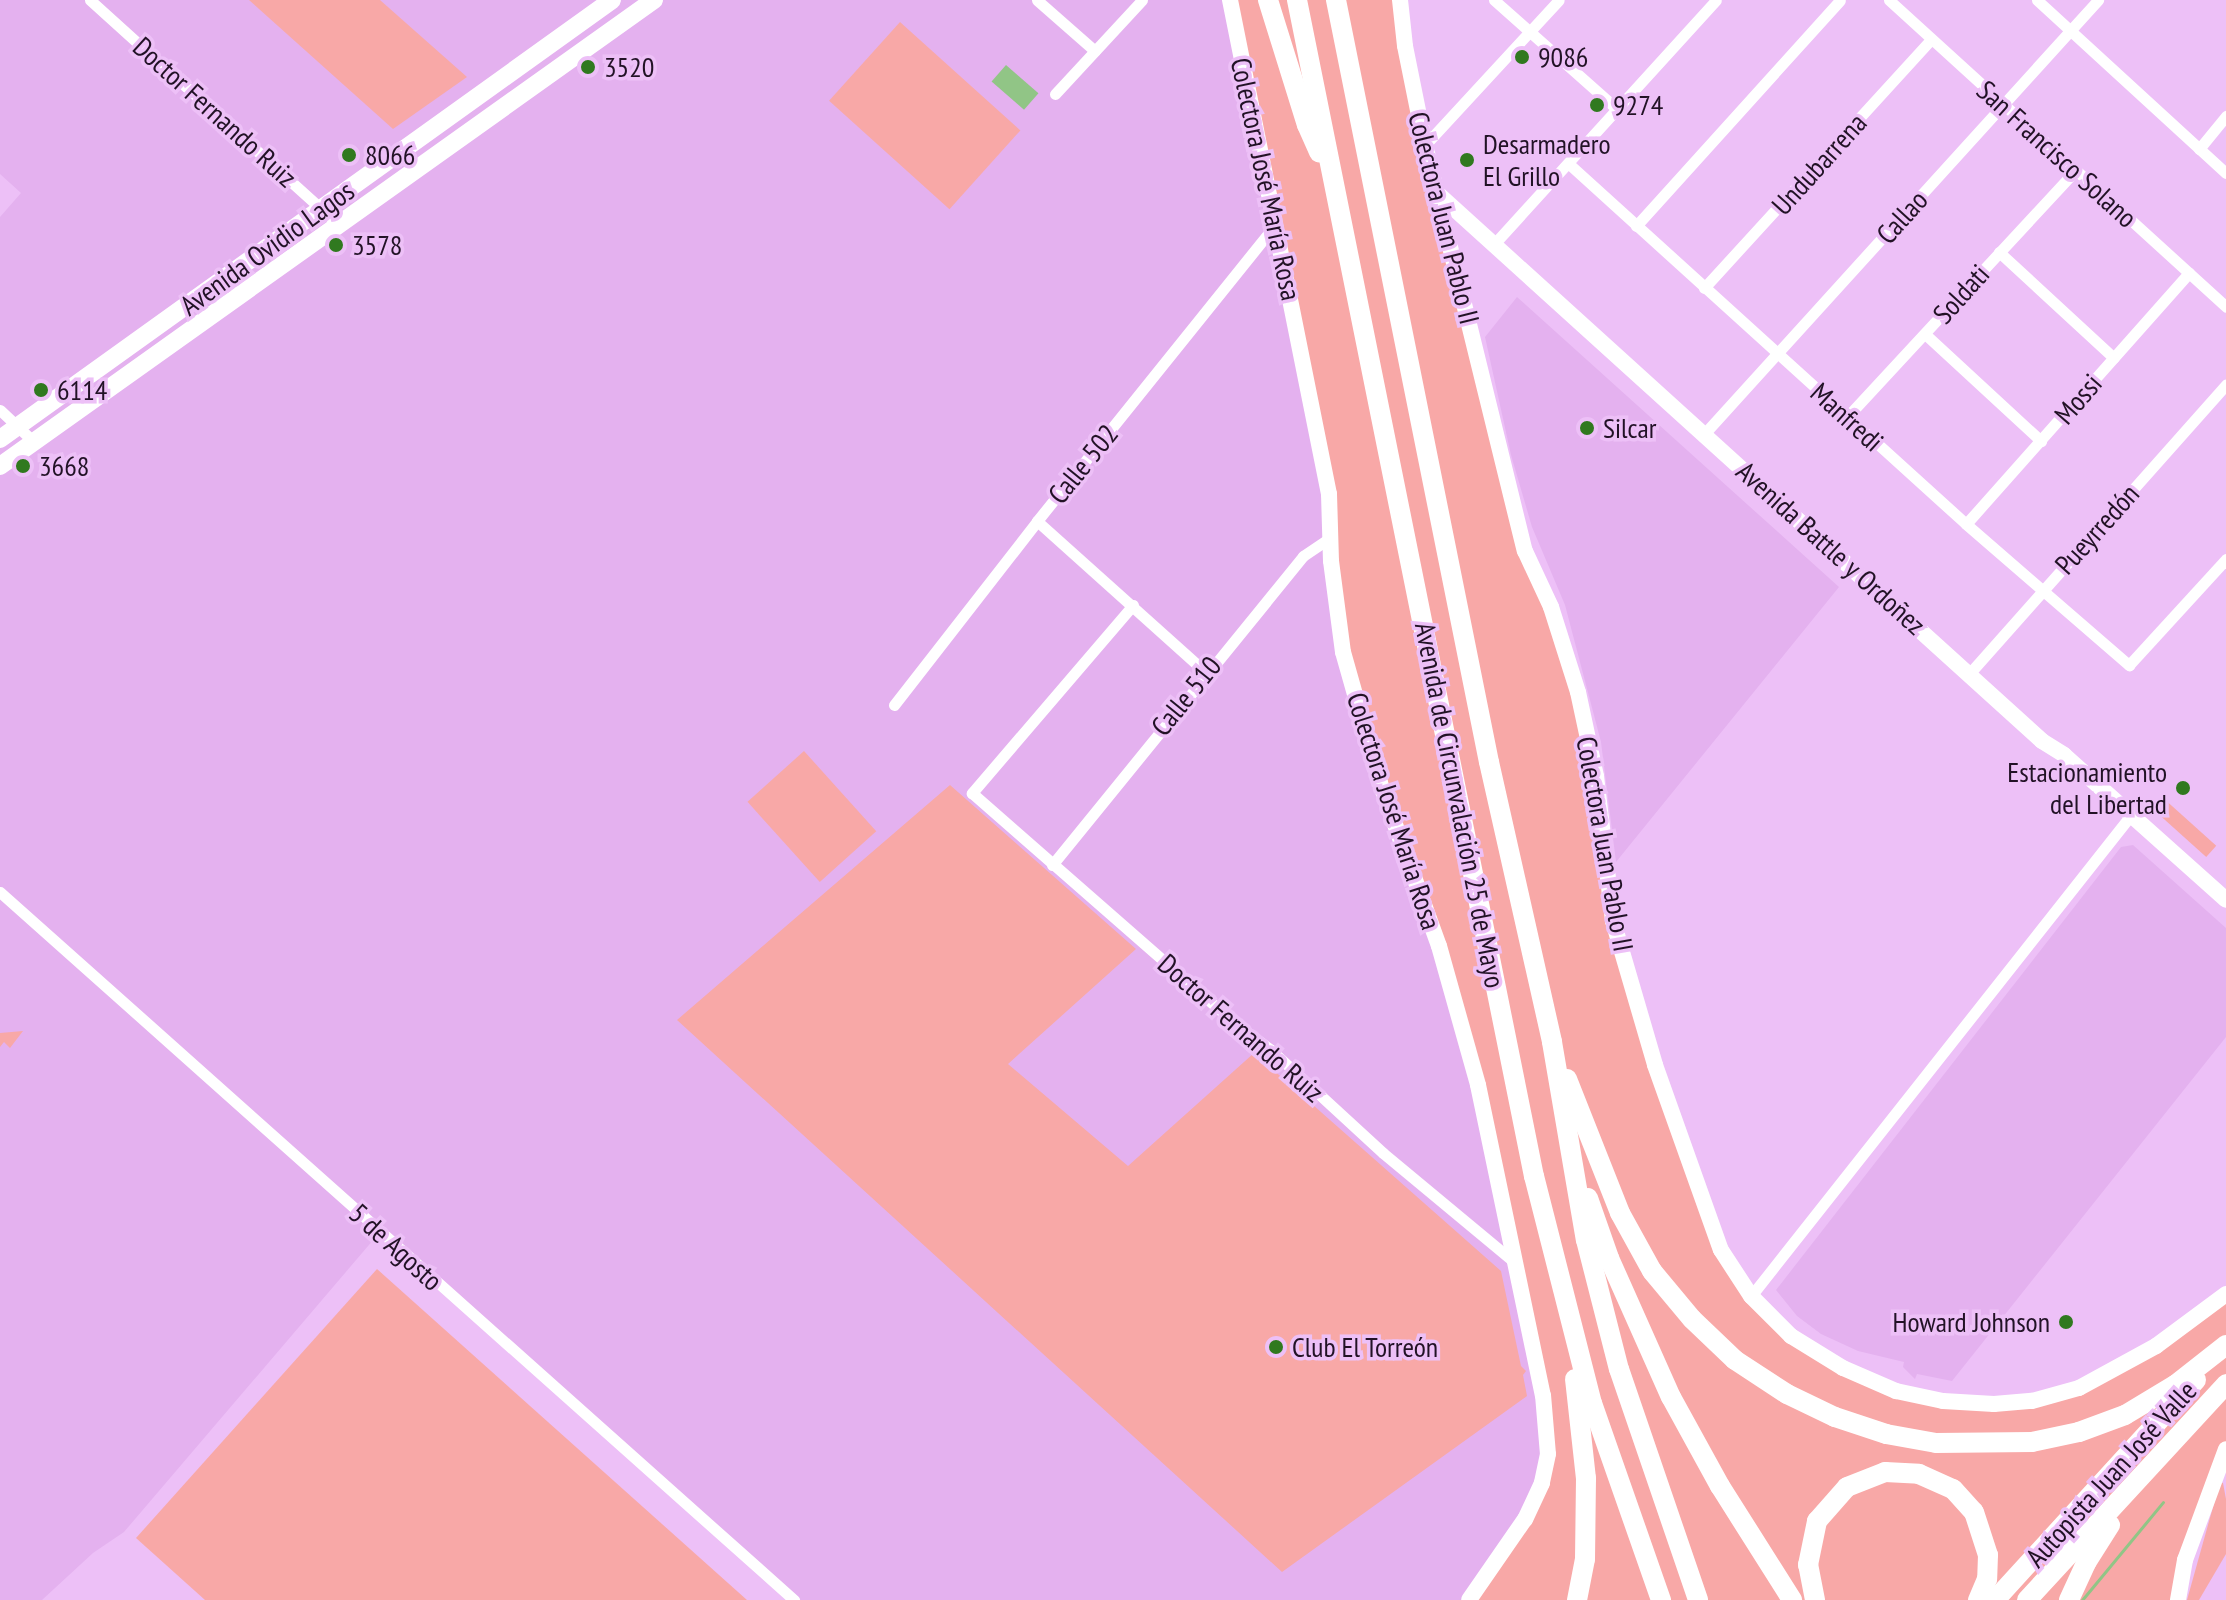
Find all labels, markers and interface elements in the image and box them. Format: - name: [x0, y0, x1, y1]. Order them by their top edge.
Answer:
- street label: Doctor Fernando Ruiz: [126, 30, 304, 194]
- place label: 9086: [1538, 40, 1588, 74]
- marker: 9086: [1513, 48, 1531, 66]
- place label: 3520: [604, 50, 654, 84]
- street label: Colectora José María Rosa: [1224, 55, 1308, 303]
- marker: 3520: [579, 58, 597, 76]
- street label: San Francisco Solano: [1970, 73, 2144, 235]
- place label: 9274: [1613, 88, 1663, 122]
- marker: 9274: [1588, 96, 1606, 114]
- street label: Undubarrena: [1765, 106, 1873, 222]
- street label: Colectora Juan Pablo II: [1401, 108, 1487, 328]
- place label: Desarmadero El Grillo: [1483, 127, 1610, 193]
- place label: 8066: [365, 138, 415, 172]
- marker: 8066: [340, 146, 358, 164]
- marker: Desarmadero El Grillo: [1458, 151, 1476, 169]
- street label: Avenida Ovidio Lagos: [174, 174, 360, 322]
- street label: Callao: [1869, 183, 1935, 251]
- place label: 3578: [352, 228, 402, 262]
- marker: 3578: [327, 236, 345, 254]
- street label: Soldati: [1926, 258, 1996, 330]
- street label: Mossi: [2047, 367, 2109, 431]
- place label: 6114: [57, 373, 107, 407]
- street label: Manfredi: [1804, 376, 1890, 458]
- marker: 6114: [32, 381, 50, 399]
- place label: Silcar: [1603, 411, 1656, 445]
- street label: Calle 502: [1041, 418, 1125, 510]
- marker: Silcar: [1578, 419, 1596, 437]
- place label: 3668: [39, 449, 89, 483]
- street label: Avenida Battle y Ordoñez: [1729, 454, 1933, 642]
- marker: 3668: [14, 457, 32, 475]
- street label: Pueyrredón: [2048, 477, 2146, 581]
- street label: Avenida de Circunvalación 25 de Mayo: [1408, 619, 1512, 991]
- street label: Calle 510: [1144, 650, 1228, 742]
- street label: Colectora José María Rosa: [1340, 688, 1448, 934]
- street label: Colectora Juan Pablo II: [1570, 734, 1640, 954]
- place label: Estacionamiento del Libertad: [2007, 755, 2167, 821]
- marker: Estacionamiento del Libertad: [2174, 779, 2192, 797]
- street label: Doctor Fernando Ruiz: [1151, 947, 1331, 1109]
- street label: 5 de Agosto: [342, 1196, 450, 1298]
- place label: Howard Johnson: [1892, 1305, 2050, 1339]
- marker: Howard Johnson: [2057, 1313, 2075, 1331]
- place label: Club El Torreón: [1292, 1330, 1439, 1364]
- marker: Club El Torreón: [1267, 1338, 1285, 1356]
- street label: Autopista Juan José Valle: [2018, 1374, 2204, 1574]

